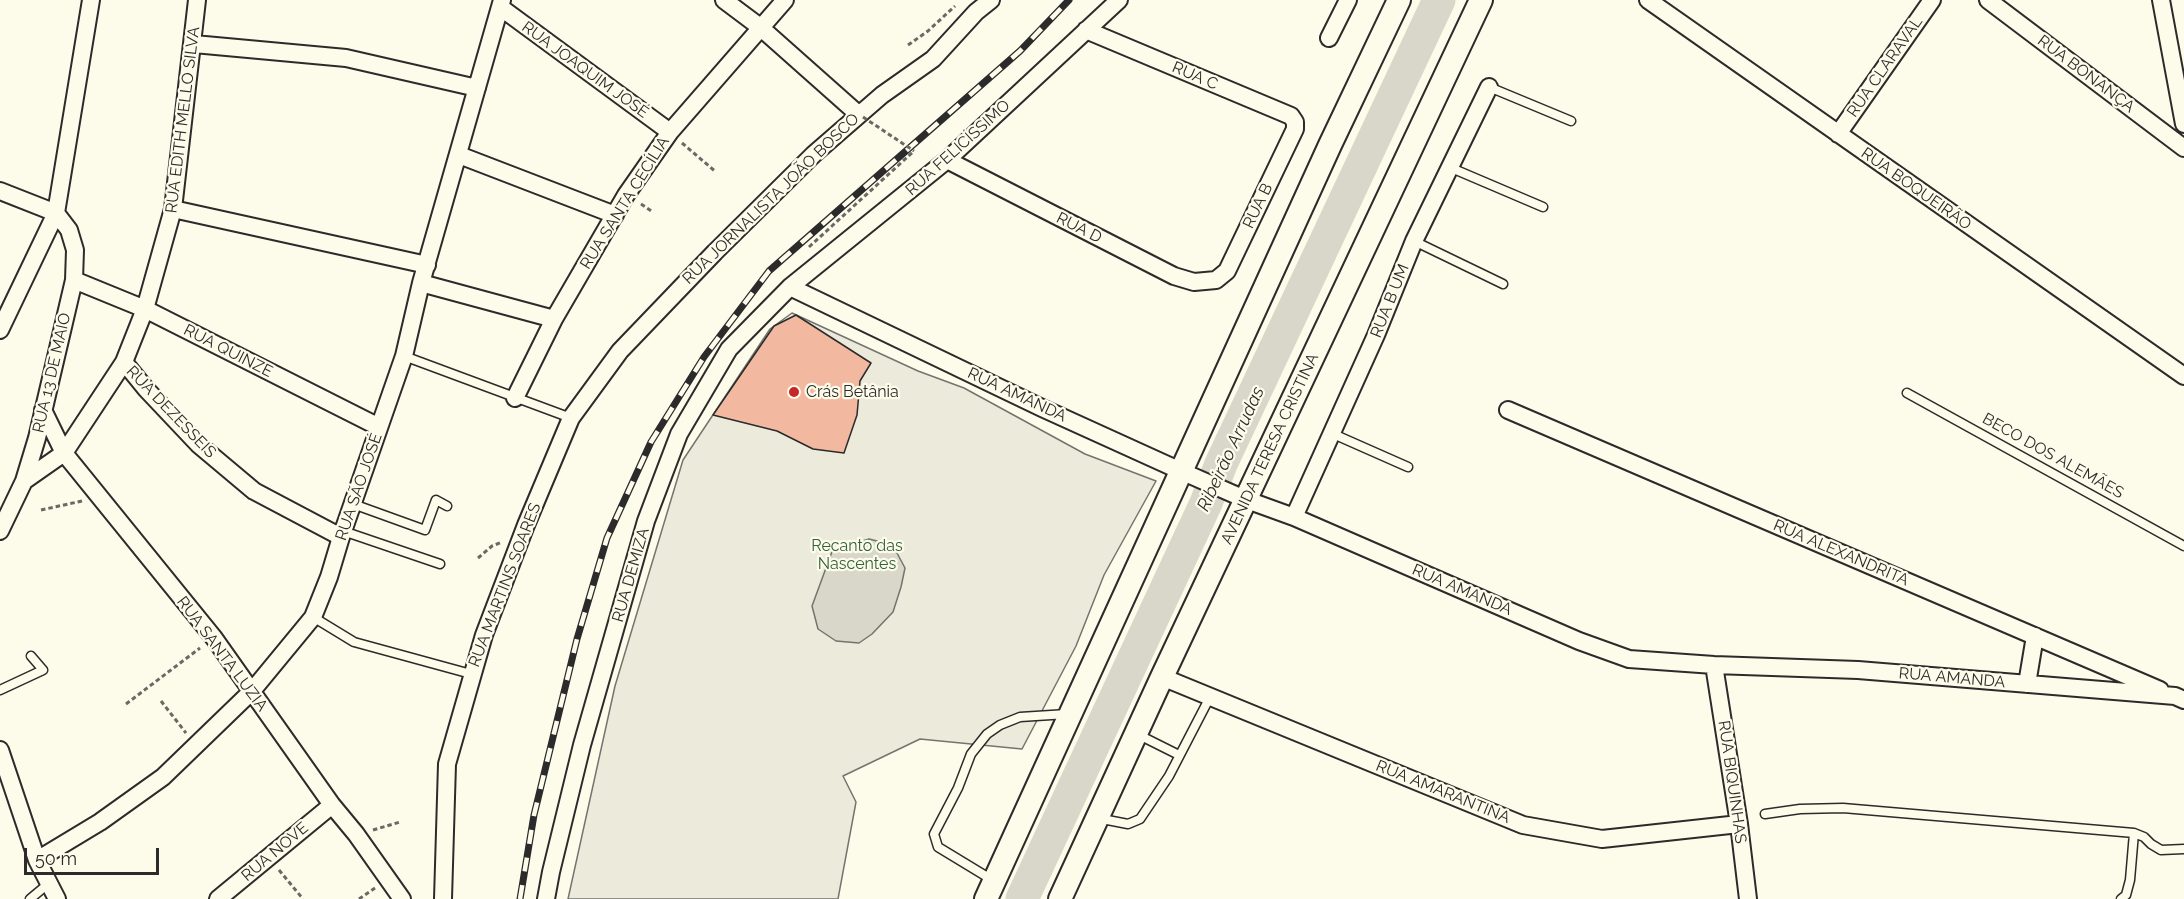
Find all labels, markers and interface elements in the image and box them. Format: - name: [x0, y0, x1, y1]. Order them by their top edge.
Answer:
- street label: RUA CLARAVAL: [1843, 13, 1927, 121]
- street label: RUA JOAQUIM JOSÉ: [518, 18, 652, 122]
- street label: RUA EDITH MELLO SILVA: [162, 26, 204, 214]
- street label: RUA BONANÇA: [2034, 31, 2138, 117]
- street label: RUA C: [1169, 58, 1221, 94]
- street label: RUA FELICÍSSIMO: [902, 96, 1014, 200]
- street label: RUA JORNALISTA JOÃO BOSCO: [679, 109, 863, 289]
- street label: RUA SANTA CECÍLIA: [576, 133, 674, 273]
- street label: RUA BOQUEIRÃO: [1857, 144, 1975, 234]
- street label: RUA B: [1239, 180, 1277, 232]
- street label: RUA D: [1053, 208, 1105, 248]
- street label: RUA B UM: [1367, 261, 1413, 341]
- street label: RUA 13 DE MAIO: [29, 311, 75, 435]
- street label: RUA QUINZE: [180, 320, 276, 382]
- street label: AVENIDA TERESA CRISTINA: [1217, 350, 1323, 548]
- street label: RUA DEZESSEIS: [122, 362, 220, 462]
- street label: RUA AMANDA: [965, 364, 1069, 426]
- place label: Crás Betânia: [806, 382, 899, 402]
- water label: Ribeirão Arrudas: [1193, 383, 1269, 515]
- marker: Crás Betânia: [787, 385, 801, 399]
- street label: BECO DOS ALEMÃES: [1979, 409, 2127, 503]
- street label: RUA SÃO JOSÉ: [332, 431, 386, 543]
- street label: RUA MARTINS SOARES: [465, 500, 545, 670]
- street label: RUA ALEXANDRITA: [1770, 516, 1912, 590]
- street label: RUA DEMIZA: [608, 526, 654, 624]
- park label: Recanto das Nascentes: [811, 536, 903, 574]
- street label: RUA AMANDA: [1409, 560, 1515, 620]
- street label: RUA SANTA LUZIA: [173, 593, 271, 715]
- street label: RUA AMANDA: [1898, 664, 2006, 692]
- street label: RUA BIQUINHAS: [1714, 719, 1750, 845]
- street label: RUA AMARANTINA: [1373, 756, 1513, 828]
- street label: RUA NOVE: [238, 818, 312, 886]
- scale bar: [27, 836, 162, 874]
- text: 50 m: [35, 848, 77, 869]

